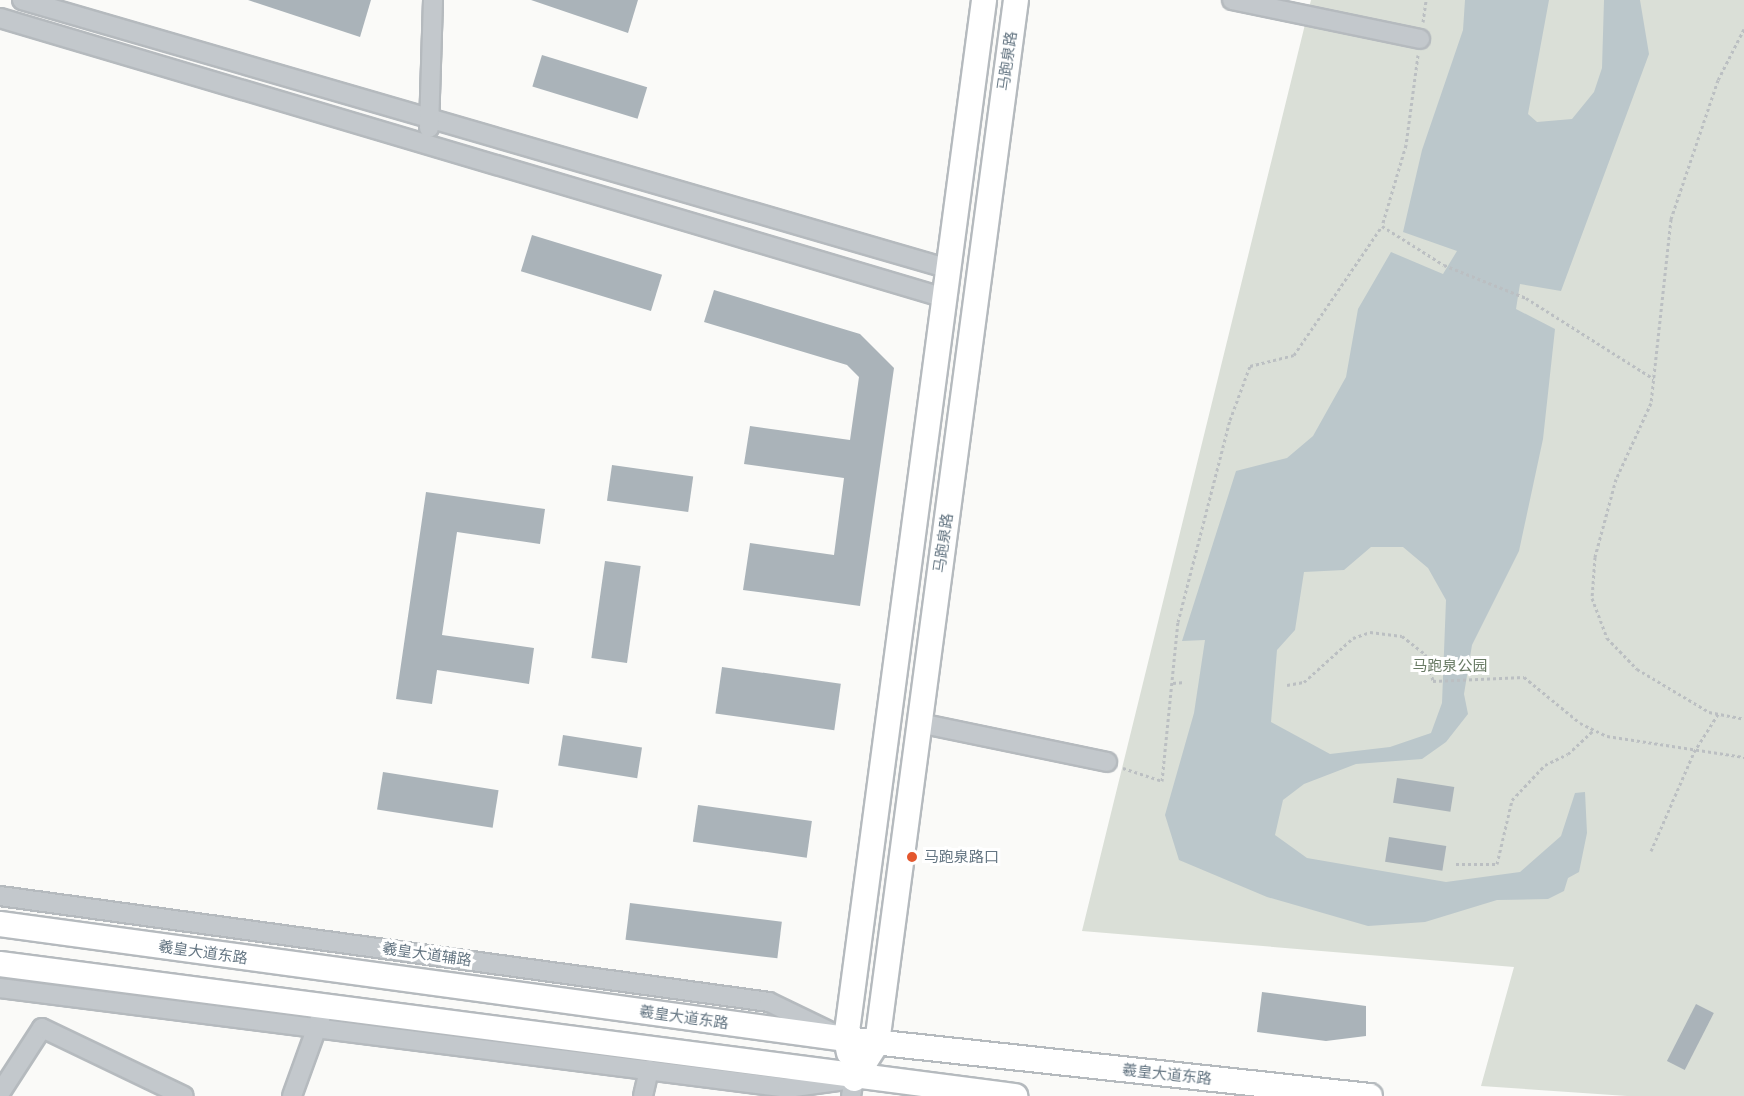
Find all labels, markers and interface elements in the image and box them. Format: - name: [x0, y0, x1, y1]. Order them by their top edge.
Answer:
- street label: 马跑泉路: [994, 30, 1020, 92]
- street label: 马跑泉路: [930, 512, 956, 574]
- park label: 马跑泉公园: [1413, 657, 1487, 675]
- place label: 马跑泉路口: [924, 848, 999, 866]
- marker: 马跑泉路口: [905, 850, 919, 864]
- street label: 羲皇大道东路: [157, 937, 249, 967]
- street label: 羲皇大道辅路: [381, 939, 473, 969]
- street label: 羲皇大道东路: [638, 1002, 730, 1032]
- street label: 羲皇大道东路: [1121, 1060, 1213, 1088]

